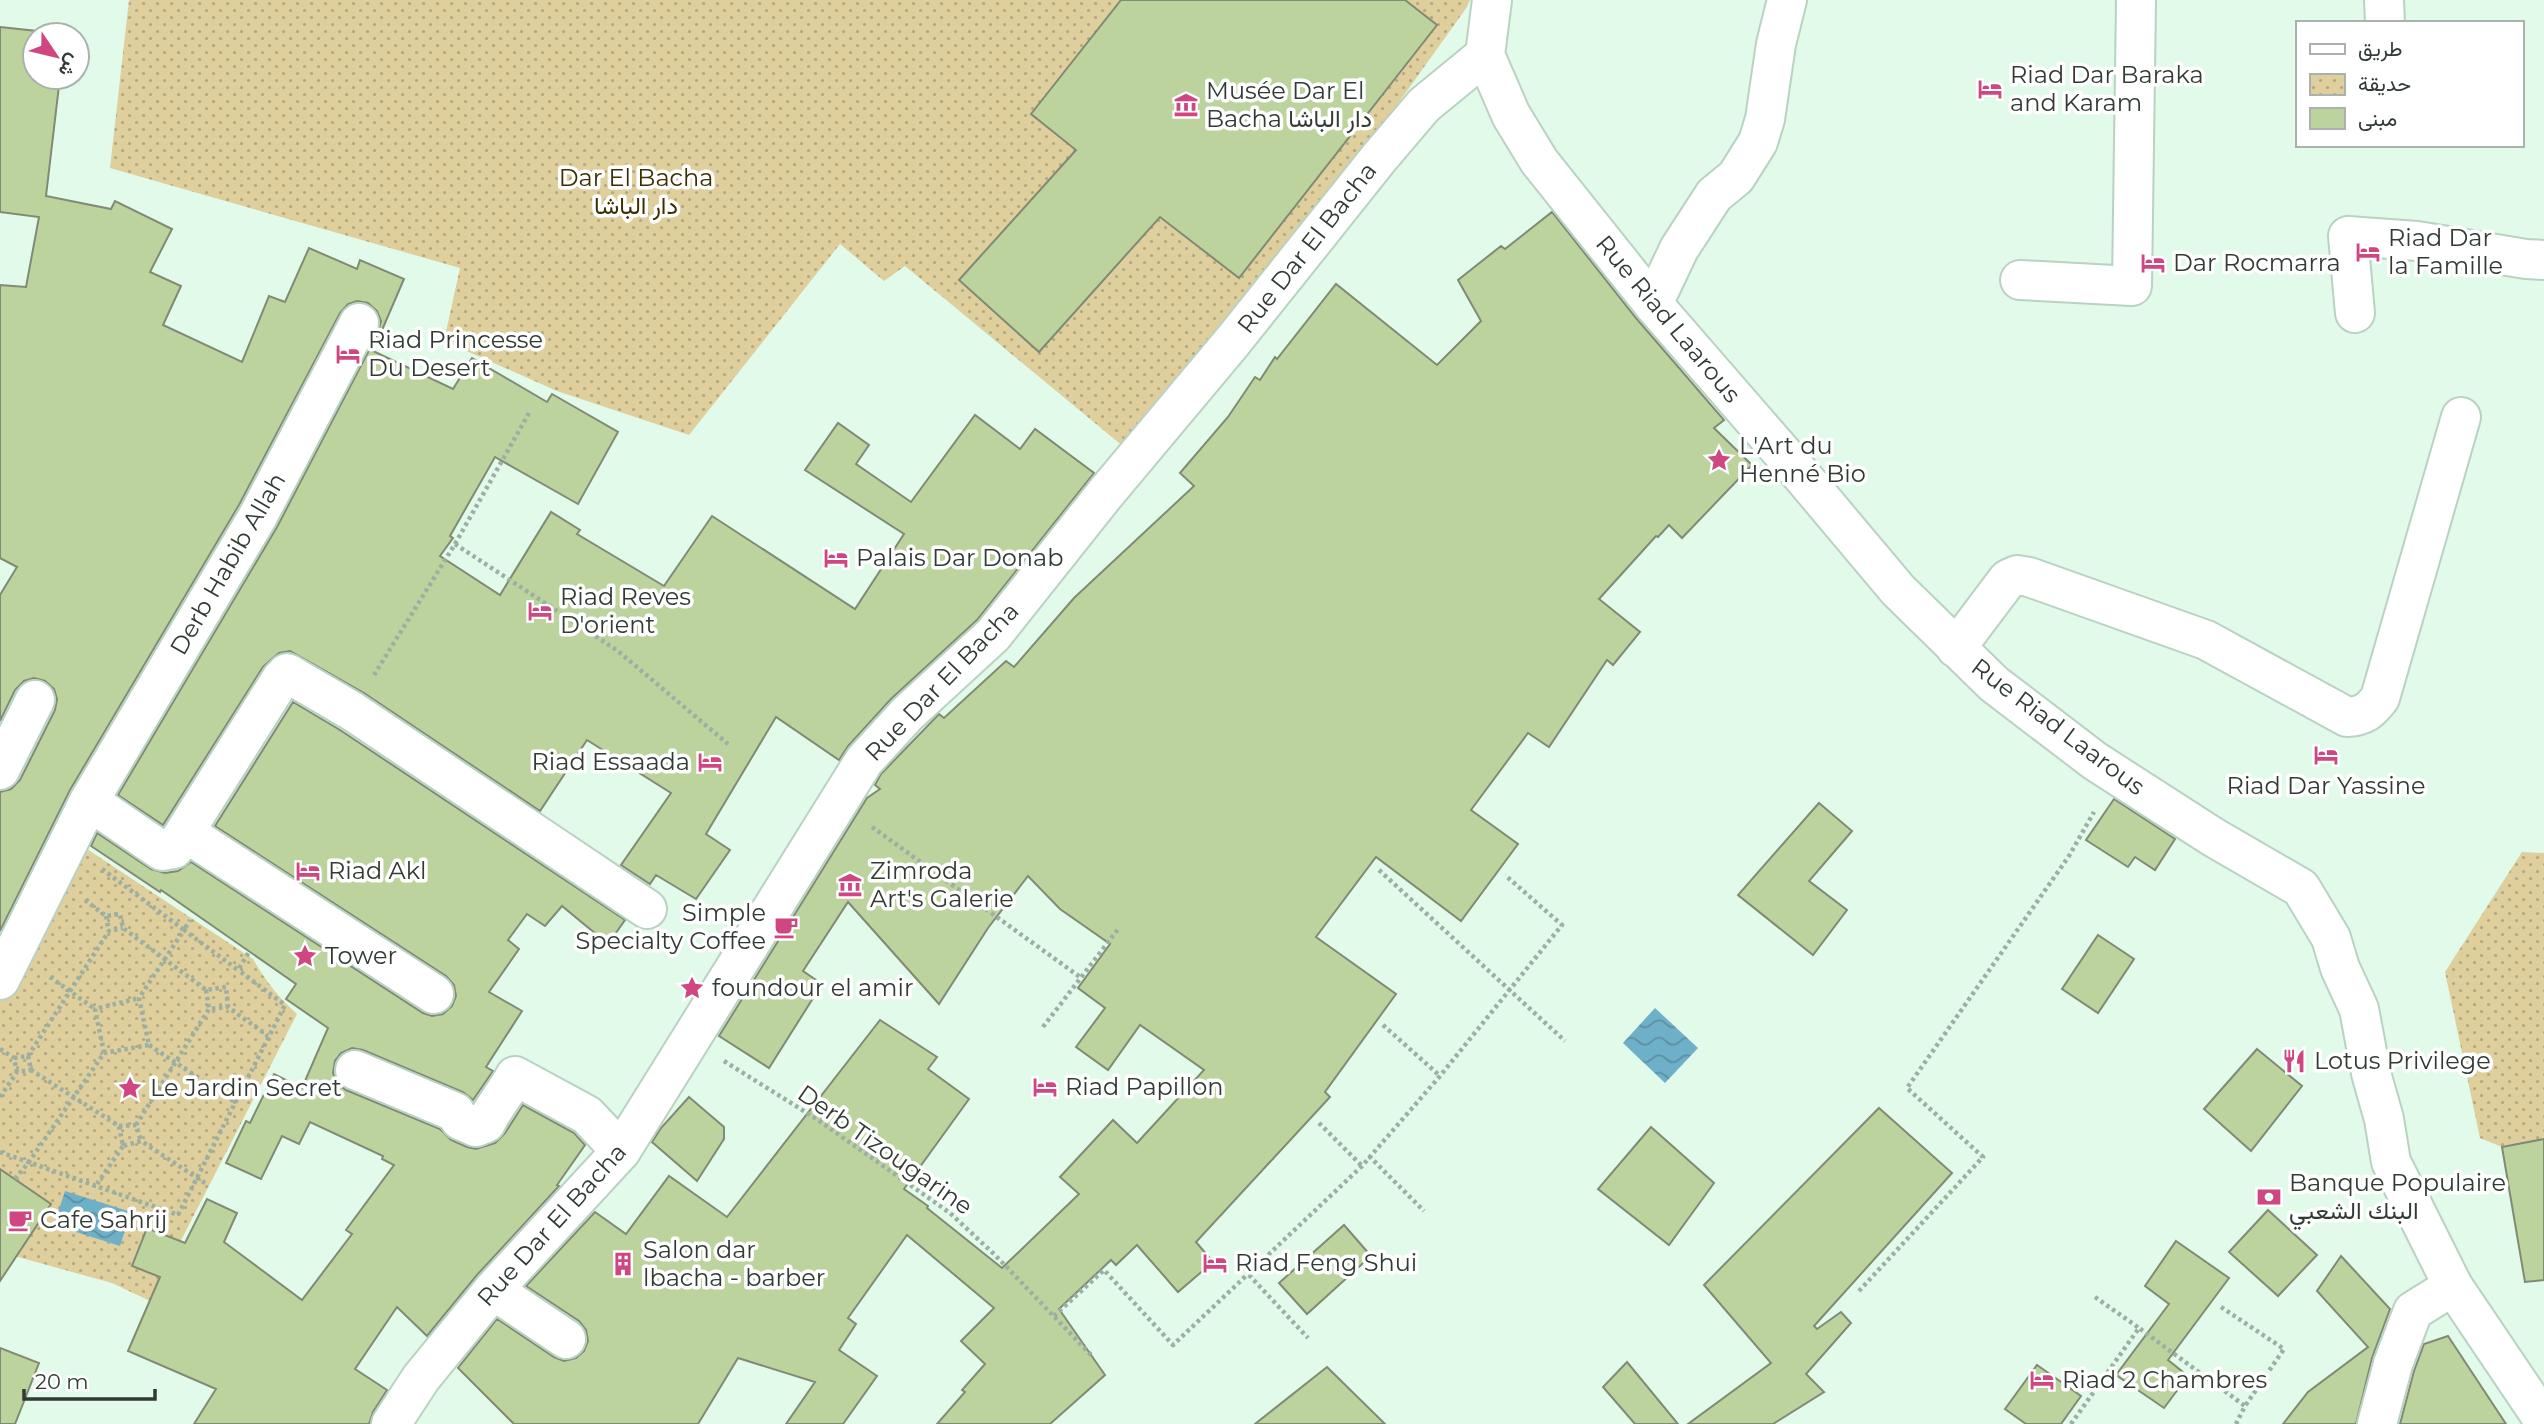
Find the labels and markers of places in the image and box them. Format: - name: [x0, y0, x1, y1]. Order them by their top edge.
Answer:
- place label: Riad Dar Baraka and Karam: [2010, 60, 2204, 117]
- hotel icon: Riad Dar Baraka and Karam: [1976, 75, 2004, 103]
- place label: Musée Dar El Bacha دار الباشا: [1206, 76, 1372, 134]
- museum icon: Musée Dar El Bacha دار الباشا: [1172, 91, 1200, 119]
- place label: Riad Dar la Famille: [2388, 223, 2503, 280]
- hotel icon: Riad Dar la Famille: [2354, 238, 2382, 266]
- place label: Dar Rocmarra: [2173, 248, 2341, 277]
- hotel icon: Dar Rocmarra: [2139, 249, 2167, 277]
- place label: Riad Princesse Du Desert: [368, 325, 543, 382]
- hotel icon: Riad Princesse Du Desert: [334, 340, 362, 368]
- place label: L'Art du Henné Bio: [1739, 431, 1866, 488]
- place icon: L'Art du Henné Bio: [1705, 446, 1733, 474]
- place label: Palais Dar Donab: [856, 543, 1064, 572]
- hotel icon: Palais Dar Donab: [822, 544, 850, 572]
- place label: Riad Reves D'orient: [560, 582, 691, 639]
- hotel icon: Riad Reves D'orient: [526, 597, 554, 625]
- hotel icon: Riad Dar Yassine: [2312, 741, 2340, 769]
- place label: Riad Essaada: [531, 747, 690, 776]
- hotel icon: Riad Essaada: [696, 748, 724, 776]
- place label: Riad Dar Yassine: [2227, 771, 2425, 800]
- place label: Riad Akl: [328, 856, 427, 885]
- place label: Zimroda Art's Galerie: [870, 856, 1014, 913]
- hotel icon: Riad Akl: [294, 857, 322, 885]
- museum icon: Zimroda Art's Galerie: [836, 871, 864, 899]
- place label: Simple Specialty Coffee: [575, 898, 766, 955]
- cafe icon: Simple Specialty Coffee: [772, 913, 800, 941]
- place label: Tower: [325, 941, 397, 970]
- place icon: Tower: [291, 942, 319, 970]
- place label: foundour el amir: [712, 973, 914, 1002]
- place icon: foundour el amir: [678, 974, 706, 1002]
- place label: Lotus Privilege: [2314, 1046, 2491, 1075]
- restaurant icon: Lotus Privilege: [2280, 1047, 2308, 1075]
- place label: Riad Papillon: [1065, 1072, 1223, 1101]
- place label: Le Jardin Secret: [150, 1073, 342, 1102]
- hotel icon: Riad Papillon: [1031, 1073, 1059, 1101]
- place icon: Le Jardin Secret: [116, 1074, 144, 1102]
- place label: Banque Populaire البنك الشعبي: [2289, 1168, 2506, 1230]
- bank icon: Banque Populaire البنك الشعبي: [2255, 1183, 2283, 1211]
- place label: Cafe Sahrij: [40, 1205, 167, 1234]
- cafe icon: Cafe Sahrij: [6, 1206, 34, 1234]
- place label: Salon dar lbacha - barber: [643, 1235, 825, 1292]
- place label: Riad Feng Shui: [1235, 1248, 1417, 1277]
- hotel icon: Riad Feng Shui: [1201, 1249, 1229, 1277]
- building icon: Salon dar lbacha - barber: [609, 1250, 637, 1278]
- place label: Riad 2 Chambres: [2062, 1365, 2267, 1394]
- hotel icon: Riad 2 Chambres: [2028, 1366, 2056, 1394]

